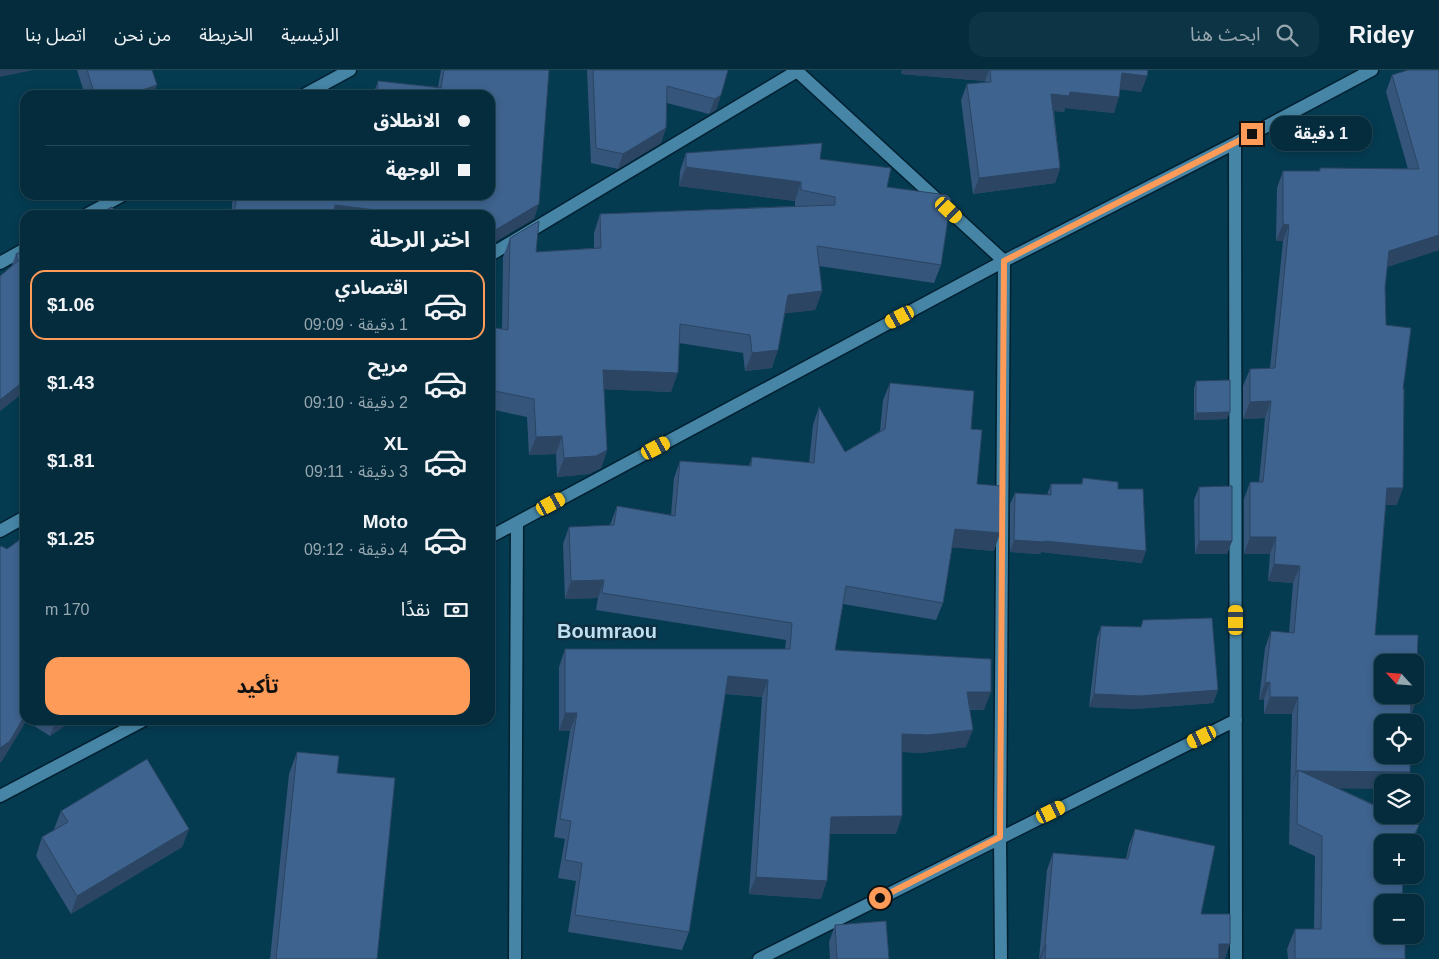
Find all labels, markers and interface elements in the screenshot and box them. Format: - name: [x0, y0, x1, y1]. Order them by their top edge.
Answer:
- search box: [969, 12, 1319, 57]
- icon: search: [1273, 21, 1301, 49]
- text: Ridey: [1349, 21, 1414, 48]
- text: ابحث هنا: [1190, 24, 1261, 45]
- text: اتصل بنا: [25, 25, 86, 45]
- text: من نحن: [114, 25, 171, 45]
- text: الخريطة: [199, 25, 253, 45]
- text: الرئيسية: [281, 25, 339, 45]
- text: الانطلاق: [374, 110, 440, 131]
- callout: 1 دقيقة: [1270, 116, 1372, 152]
- route end: [1241, 123, 1263, 145]
- text: 1 دقيقة: [1294, 125, 1348, 142]
- text: الوجهة: [386, 159, 440, 180]
- car: [932, 194, 965, 226]
- text: اختر الرحلة: [370, 227, 470, 252]
- text: اقتصادي: [335, 277, 408, 298]
- icon: car: [423, 283, 468, 328]
- text: $1.06: [47, 294, 95, 315]
- car: [883, 303, 916, 331]
- text: 1 دقيقة · 09:09: [304, 316, 408, 333]
- text: مريح: [368, 355, 408, 376]
- icon: car: [423, 361, 468, 406]
- text: $1.43: [47, 372, 95, 393]
- text: 2 دقيقة · 09:10: [304, 394, 408, 411]
- text: XL: [384, 433, 408, 454]
- car: [639, 434, 672, 462]
- icon: car: [423, 439, 468, 484]
- text: $1.81: [47, 450, 95, 471]
- text: 3 دقيقة · 09:11: [305, 463, 408, 480]
- car: [534, 490, 567, 518]
- text: Moto: [363, 511, 408, 532]
- icon: car: [423, 517, 468, 562]
- text: $1.25: [47, 528, 95, 549]
- text: 4 دقيقة · 09:12: [304, 541, 408, 558]
- icon: cash: [442, 596, 470, 624]
- text: نقدًا: [401, 599, 430, 620]
- text: 170 m: [45, 601, 89, 618]
- car: [1228, 605, 1243, 635]
- district label: Boumraou: [557, 620, 657, 642]
- north arrow: [1374, 654, 1424, 704]
- map controls: [1374, 654, 1424, 944]
- button: تأكيد: [45, 657, 470, 715]
- button: locate: [1374, 714, 1424, 764]
- car: [1185, 724, 1218, 750]
- button: layers: [1374, 774, 1424, 824]
- car: [1034, 799, 1067, 825]
- button: +: [1374, 834, 1424, 884]
- route start: [869, 887, 891, 909]
- button: −: [1374, 894, 1424, 944]

